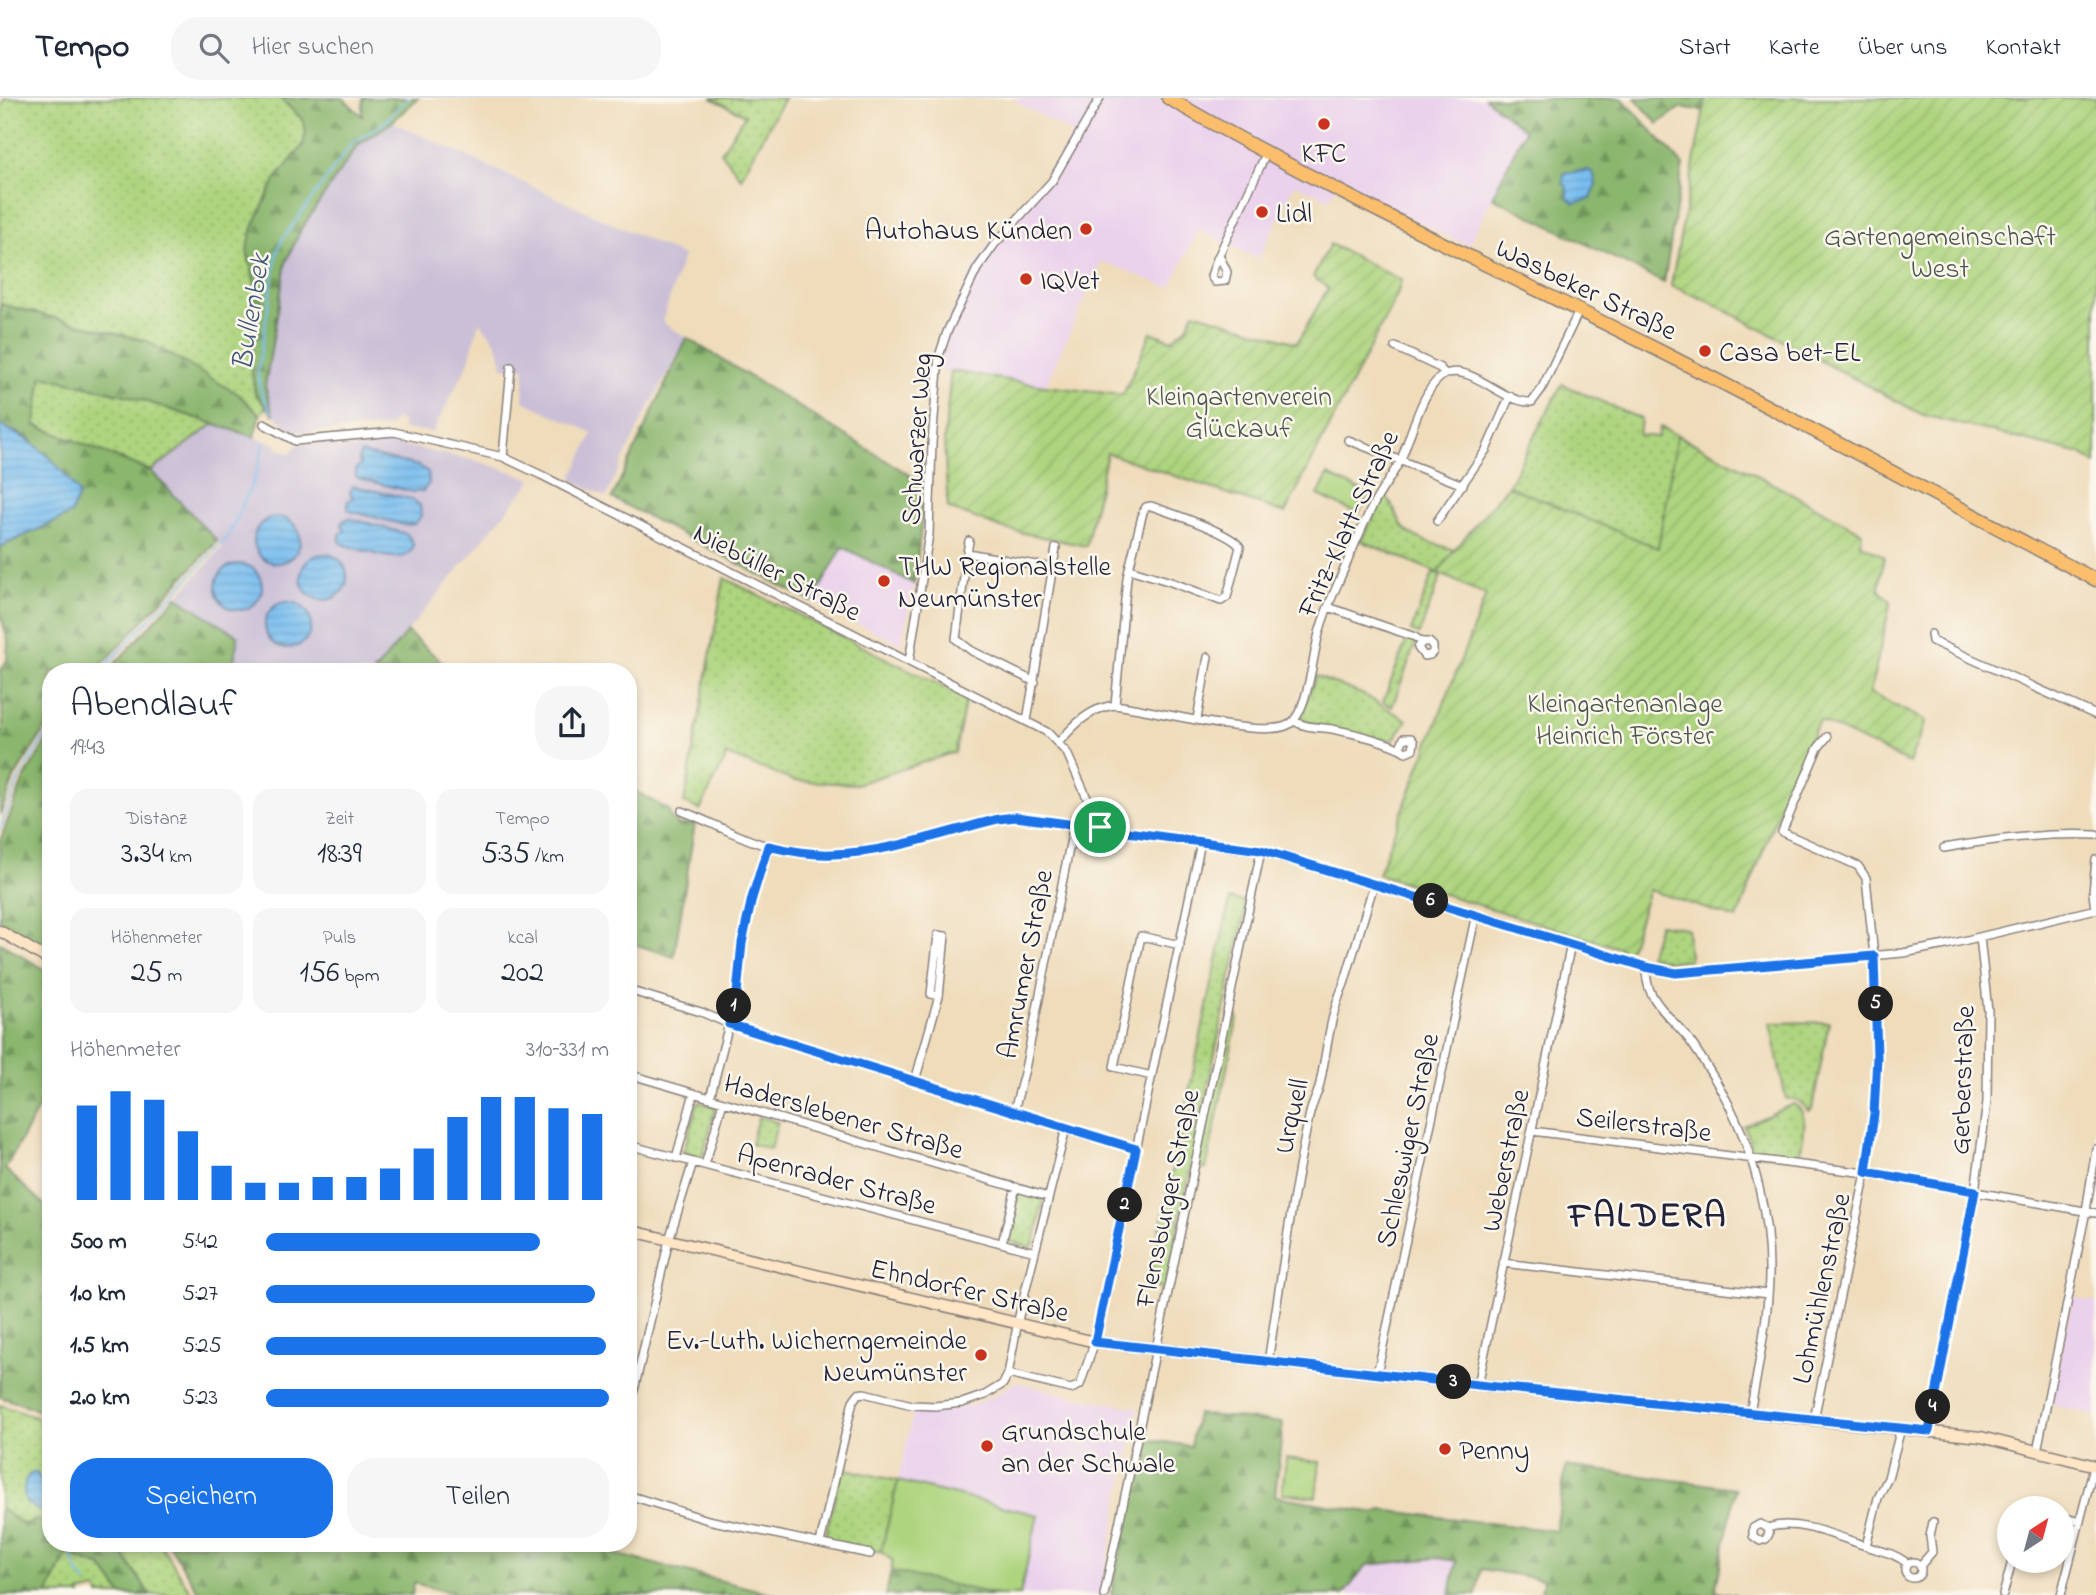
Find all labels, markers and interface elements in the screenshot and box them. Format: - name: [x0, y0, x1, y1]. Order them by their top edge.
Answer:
- search box: [171, 17, 661, 80]
- text: Tempo: [35, 24, 129, 72]
- icon: search: [195, 29, 233, 67]
- text: Hier suchen: [251, 29, 374, 67]
- text: Start: [1679, 31, 1731, 66]
- text: Karte: [1769, 31, 1820, 66]
- text: Über uns: [1858, 31, 1947, 66]
- text: Kontakt: [1985, 31, 2061, 66]
- marker: KFC: [1316, 116, 1332, 132]
- place label: KFC: [1302, 135, 1346, 176]
- place label: Lidl: [1276, 195, 1312, 236]
- marker: Lidl: [1254, 204, 1270, 220]
- place label: Autohaus Künden: [865, 212, 1072, 253]
- park label: Gartengemeinschaft West: [1824, 218, 2056, 291]
- marker: Autohaus Künden: [1078, 221, 1094, 237]
- street label: Wasbeker Straße: [1488, 229, 1684, 353]
- water label: Bullenbek: [222, 249, 284, 374]
- place label: IQVet: [1040, 262, 1100, 303]
- marker: IQVet: [1018, 271, 1034, 287]
- place label: Casa bet-EL: [1719, 334, 1861, 375]
- marker: Casa bet-EL: [1697, 343, 1713, 359]
- street label: Schwarzer Weg: [892, 352, 945, 527]
- park label: Kleingartenverein Glückauf: [1146, 378, 1332, 451]
- street label: Fritz-Klatt-Straße: [1288, 424, 1412, 626]
- street label: Niebüller Straße: [685, 514, 868, 634]
- place label: THW Regionalstelle Neumünster: [898, 548, 1111, 621]
- marker: THW Regionalstelle Neumünster: [876, 573, 892, 589]
- text: Abendlauf: [70, 678, 237, 734]
- park label: Kleingartenanlage Heinrich Förster: [1527, 685, 1723, 758]
- button: share: [535, 686, 609, 760]
- text: 19:43: [70, 732, 105, 765]
- pin: [1070, 797, 1130, 857]
- text: Distanz: [126, 806, 187, 833]
- text: Zeit: [325, 806, 354, 833]
- text: Tempo: [495, 806, 550, 833]
- icon: arrive: [1081, 808, 1119, 846]
- text: 3.34: [121, 833, 164, 877]
- text: 18:39: [317, 833, 362, 877]
- text: 5:35: [481, 833, 530, 877]
- text: km: [164, 844, 192, 871]
- text: /km: [530, 844, 564, 871]
- street label: Amrumer Straße: [989, 866, 1066, 1063]
- pin: 6: [1414, 884, 1448, 918]
- text: 6: [1426, 887, 1435, 914]
- text: Höhenmeter: [111, 925, 202, 952]
- text: Puls: [323, 925, 356, 952]
- text: kcal: [507, 925, 538, 952]
- text: 25: [131, 952, 163, 996]
- text: 156: [300, 952, 340, 996]
- text: 202: [501, 952, 544, 996]
- text: m: [163, 963, 182, 990]
- text: bpm: [340, 963, 379, 990]
- pin: 5: [1858, 986, 1894, 1021]
- pin: 1: [716, 988, 752, 1024]
- text: 5: [1870, 990, 1881, 1017]
- text: 1: [730, 992, 737, 1019]
- street label: Gerberstraße: [1941, 1004, 1988, 1156]
- street label: Schleswiger Straße: [1367, 1030, 1452, 1252]
- text: Höhenmeter: [70, 1034, 181, 1067]
- text: 310–331 m: [526, 1034, 609, 1067]
- street label: Haderslebener Straße: [718, 1065, 968, 1172]
- street label: Urquell: [1265, 1075, 1322, 1158]
- street label: Flensburger Straße: [1126, 1085, 1213, 1313]
- street label: Weberstraße: [1472, 1085, 1543, 1236]
- street label: Seilerstraße: [1574, 1098, 1714, 1155]
- street label: Apenrader Straße: [732, 1135, 941, 1228]
- pin: 2: [1108, 1188, 1142, 1222]
- street label: Lohmühlenstraße: [1783, 1189, 1864, 1388]
- text: 2: [1120, 1191, 1129, 1218]
- district label: FALDERA: [1566, 1192, 1728, 1243]
- text: 500 m: [70, 1226, 127, 1259]
- text: 5:42: [182, 1226, 218, 1259]
- street label: Ehndorfer Straße: [866, 1250, 1073, 1335]
- text: 1.0 km: [70, 1278, 126, 1311]
- text: 5:27: [182, 1278, 218, 1311]
- place label: Ev.-Luth. Wicherngemeinde Neumünster: [666, 1322, 967, 1395]
- text: 1.5 km: [70, 1330, 129, 1363]
- text: 5:25: [182, 1330, 222, 1363]
- marker: Ev.-Luth. Wicherngemeinde Neumünster: [973, 1347, 989, 1363]
- pin: 3: [1436, 1364, 1472, 1400]
- text: 3: [1450, 1368, 1457, 1395]
- text: 2.0 km: [70, 1382, 130, 1415]
- text: 5:23: [182, 1382, 218, 1415]
- pin: 4: [1916, 1390, 1951, 1424]
- text: 4: [1929, 1393, 1936, 1420]
- place label: Grundschule an der Schwale: [1001, 1413, 1176, 1486]
- place label: Penny: [1459, 1432, 1529, 1473]
- marker: Grundschule an der Schwale: [979, 1438, 995, 1454]
- marker: Penny: [1437, 1441, 1453, 1457]
- button: Speichern: [70, 1458, 333, 1538]
- button: Teilen: [347, 1458, 609, 1538]
- north arrow: [1997, 1496, 2074, 1573]
- map controls: [1997, 1496, 2074, 1573]

